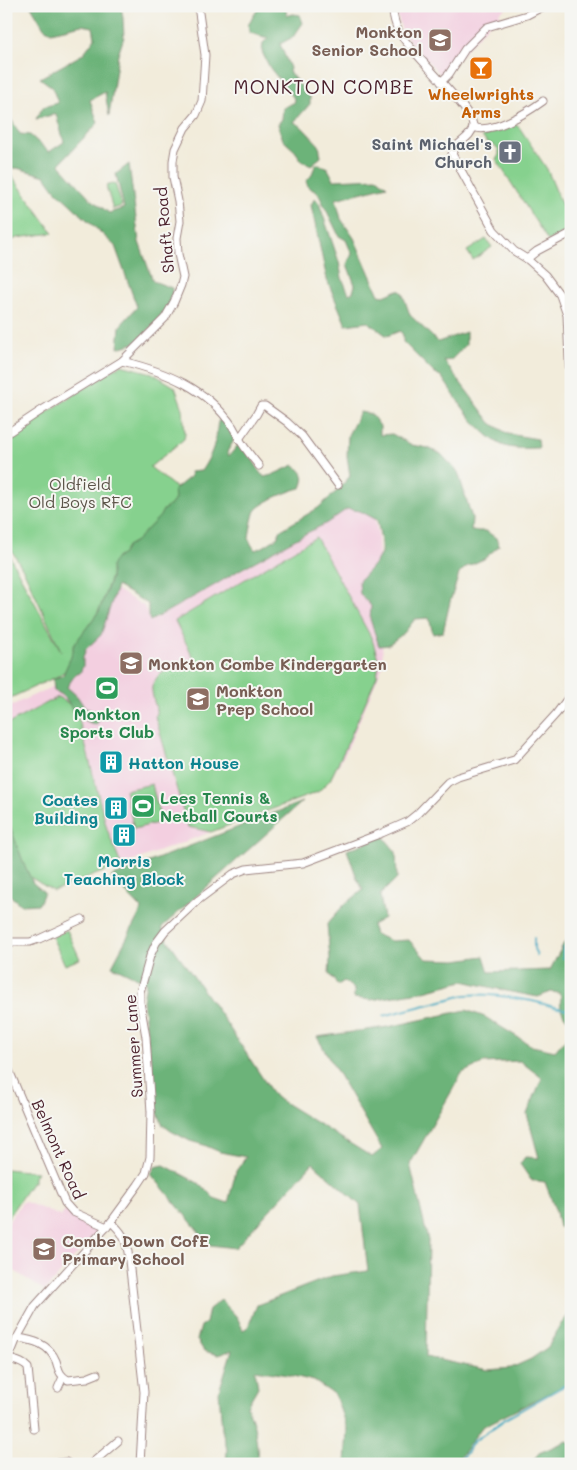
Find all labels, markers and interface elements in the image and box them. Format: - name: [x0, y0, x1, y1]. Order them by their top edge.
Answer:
- place label: Monkton Senior School: [311, 21, 422, 60]
- school or university icon: Monkton Senior School: [427, 27, 453, 53]
- bar icon: Wheelwrights Arms: [468, 55, 494, 81]
- district label: MONKTON COMBE: [234, 74, 414, 99]
- place label: Wheelwrights Arms: [428, 83, 534, 122]
- place label: Saint Michael's Church: [371, 133, 492, 172]
- church icon: Saint Michael's Church: [497, 139, 523, 165]
- street label: Shaft Road: [150, 186, 178, 274]
- park label: Oldfield Old Boys RFC: [28, 473, 132, 512]
- school or university icon: Monkton Combe Kindergarten: [118, 650, 144, 676]
- place label: Monkton Combe Kindergarten: [148, 653, 387, 674]
- sports icon: Monkton Sports Club: [94, 675, 120, 701]
- place label: Monkton Prep School: [216, 680, 313, 719]
- school or university icon: Monkton Prep School: [185, 686, 211, 712]
- place label: Monkton Sports Club: [60, 703, 154, 742]
- building icon: Hatton House: [98, 749, 124, 775]
- place label: Hatton House: [128, 752, 239, 773]
- place label: Lees Tennis & Netball Courts: [160, 787, 277, 826]
- place label: Coates Building: [34, 789, 98, 828]
- sports icon: Lees Tennis & Netball Courts: [130, 793, 156, 819]
- building icon: Coates Building: [103, 795, 129, 821]
- building icon: Morris Teaching Block: [111, 822, 137, 848]
- place label: Morris Teaching Block: [64, 850, 184, 889]
- street label: Summer Lane: [119, 994, 147, 1098]
- street label: Belmont Road: [28, 1096, 90, 1202]
- place label: Combe Down CofE Primary School: [62, 1230, 209, 1269]
- school or university icon: Combe Down CofE Primary School: [31, 1236, 57, 1262]

